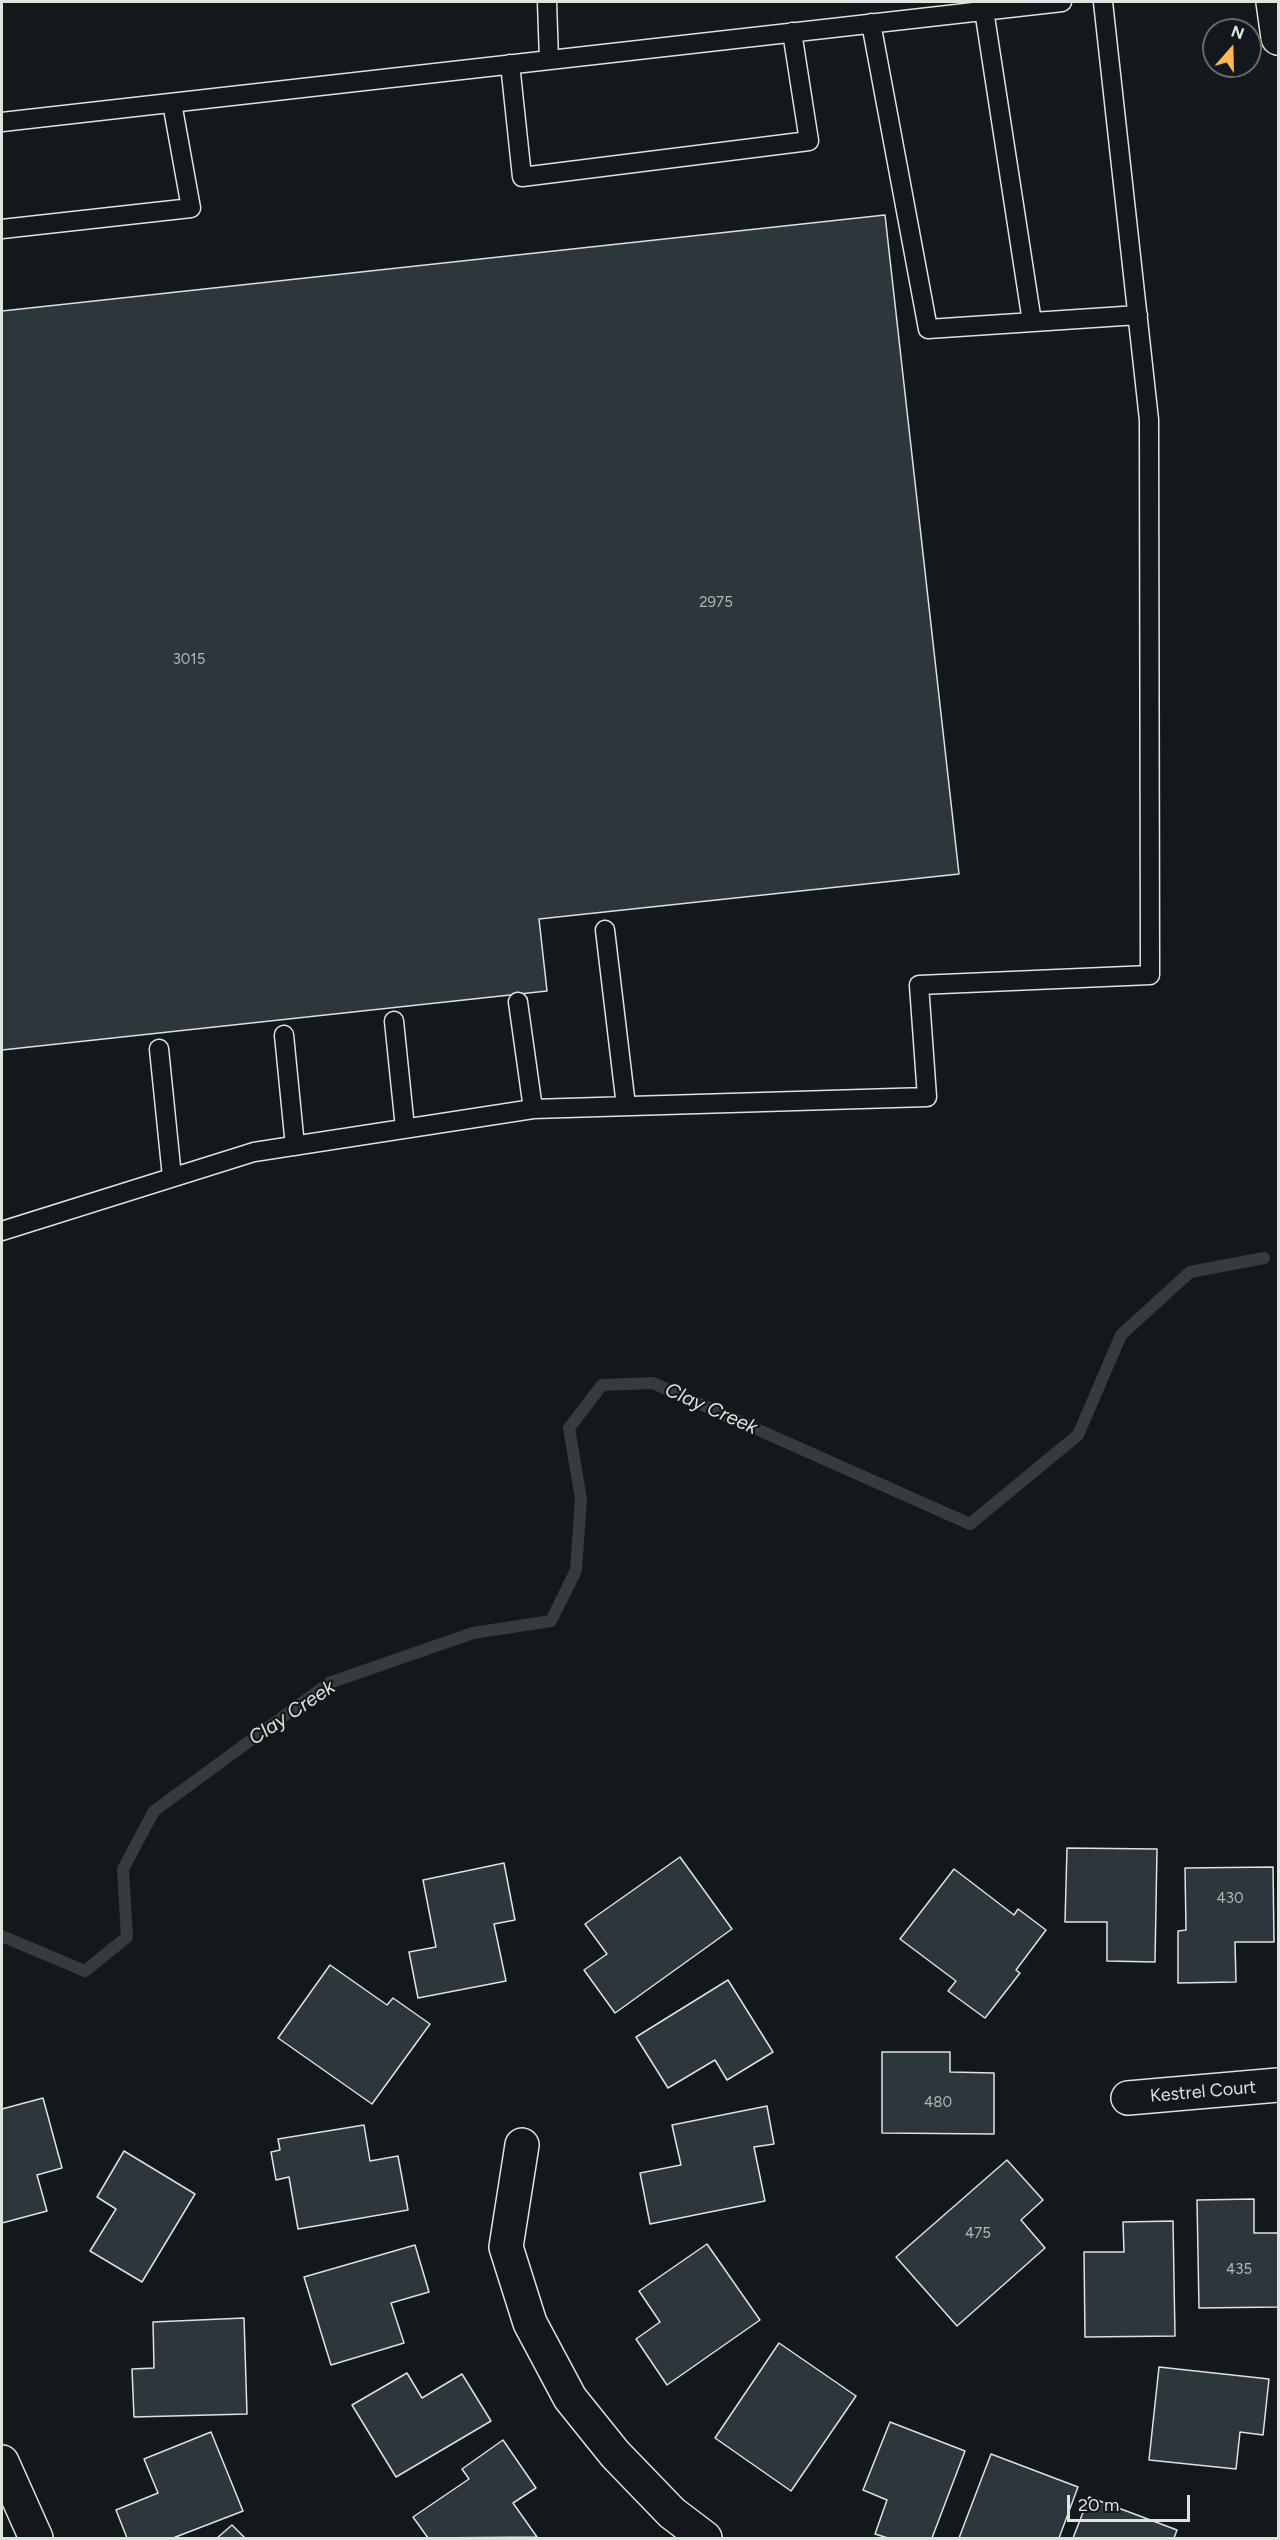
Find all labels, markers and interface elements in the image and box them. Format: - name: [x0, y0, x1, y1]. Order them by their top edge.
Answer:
- north arrow: [1202, 18, 1262, 78]
- text: N: [1229, 21, 1247, 44]
- house number: 2975: [699, 594, 733, 612]
- house number: 3015: [173, 651, 205, 669]
- water label: Clay Creek: [661, 1378, 761, 1440]
- water label: Clay Creek: [244, 1675, 340, 1751]
- house number: 430: [1216, 1890, 1244, 1908]
- street label: Kestrel Court: [1149, 2077, 1257, 2107]
- house number: 480: [924, 2094, 952, 2112]
- house number: 475: [965, 2225, 991, 2243]
- house number: 435: [1226, 2261, 1252, 2279]
- scale bar: [1070, 2483, 1193, 2521]
- text: 20 m: [1078, 2494, 1119, 2516]

